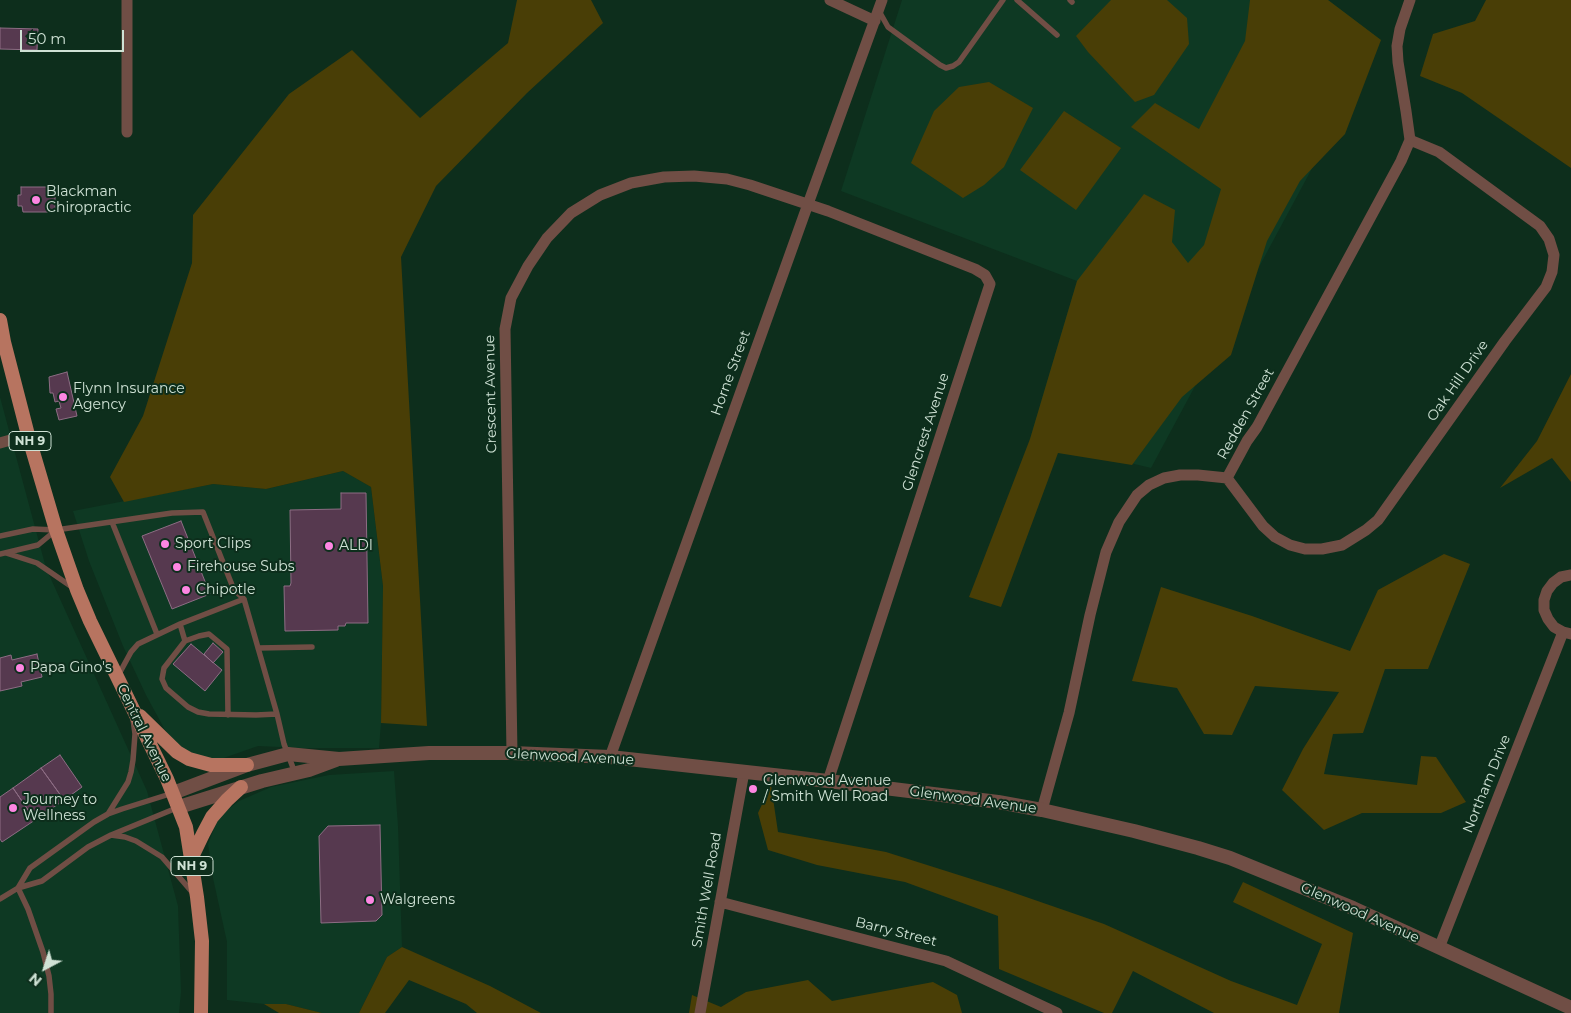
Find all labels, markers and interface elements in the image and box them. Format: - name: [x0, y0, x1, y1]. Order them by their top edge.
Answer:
- scale bar: [22, 20, 126, 52]
- text: 50 m: [28, 29, 66, 48]
- place label: Blackman Chiropractic: [46, 184, 131, 216]
- marker: Blackman Chiropractic: [30, 194, 42, 206]
- street label: Horne Street: [708, 328, 754, 418]
- street label: Crescent Avenue: [482, 335, 500, 453]
- street label: Oak Hill Drive: [1424, 337, 1492, 425]
- street label: Redden Street: [1214, 366, 1278, 462]
- street label: Glencrest Avenue: [899, 371, 953, 493]
- place label: Flynn Insurance Agency: [73, 381, 185, 414]
- marker: Flynn Insurance Agency: [57, 391, 69, 403]
- road number: NH 9: [9, 432, 51, 451]
- place label: Sport Clips: [175, 536, 251, 552]
- marker: Sport Clips: [159, 538, 171, 550]
- place label: ALDI: [339, 538, 373, 554]
- marker: ALDI: [323, 540, 335, 552]
- place label: Firehouse Subs: [187, 559, 294, 575]
- marker: Firehouse Subs: [171, 561, 183, 573]
- place label: Chipotle: [196, 582, 255, 598]
- marker: Chipotle: [180, 584, 192, 596]
- place label: Papa Gino's: [30, 660, 112, 676]
- marker: Papa Gino's: [14, 662, 26, 674]
- street label: Central Avenue: [113, 681, 175, 785]
- street label: Northam Drive: [1460, 732, 1514, 836]
- street label: Glenwood Avenue: [506, 745, 634, 769]
- place label: Glenwood Avenue / Smith Well Road: [763, 773, 891, 806]
- marker: Glenwood Avenue / Smith Well Road: [747, 783, 759, 795]
- street label: Glenwood Avenue: [908, 783, 1038, 817]
- place label: Journey to Wellness: [23, 792, 97, 824]
- marker: Journey to Wellness: [7, 802, 19, 814]
- street label: Smith Well Road: [689, 831, 725, 949]
- road number: NH 9: [171, 856, 213, 876]
- street label: Glenwood Avenue: [1298, 879, 1422, 947]
- place label: Walgreens: [380, 892, 455, 908]
- marker: Walgreens: [364, 894, 376, 906]
- street label: Barry Street: [853, 914, 939, 950]
- north arrow: [20, 943, 70, 993]
- text: N: [25, 969, 45, 990]

